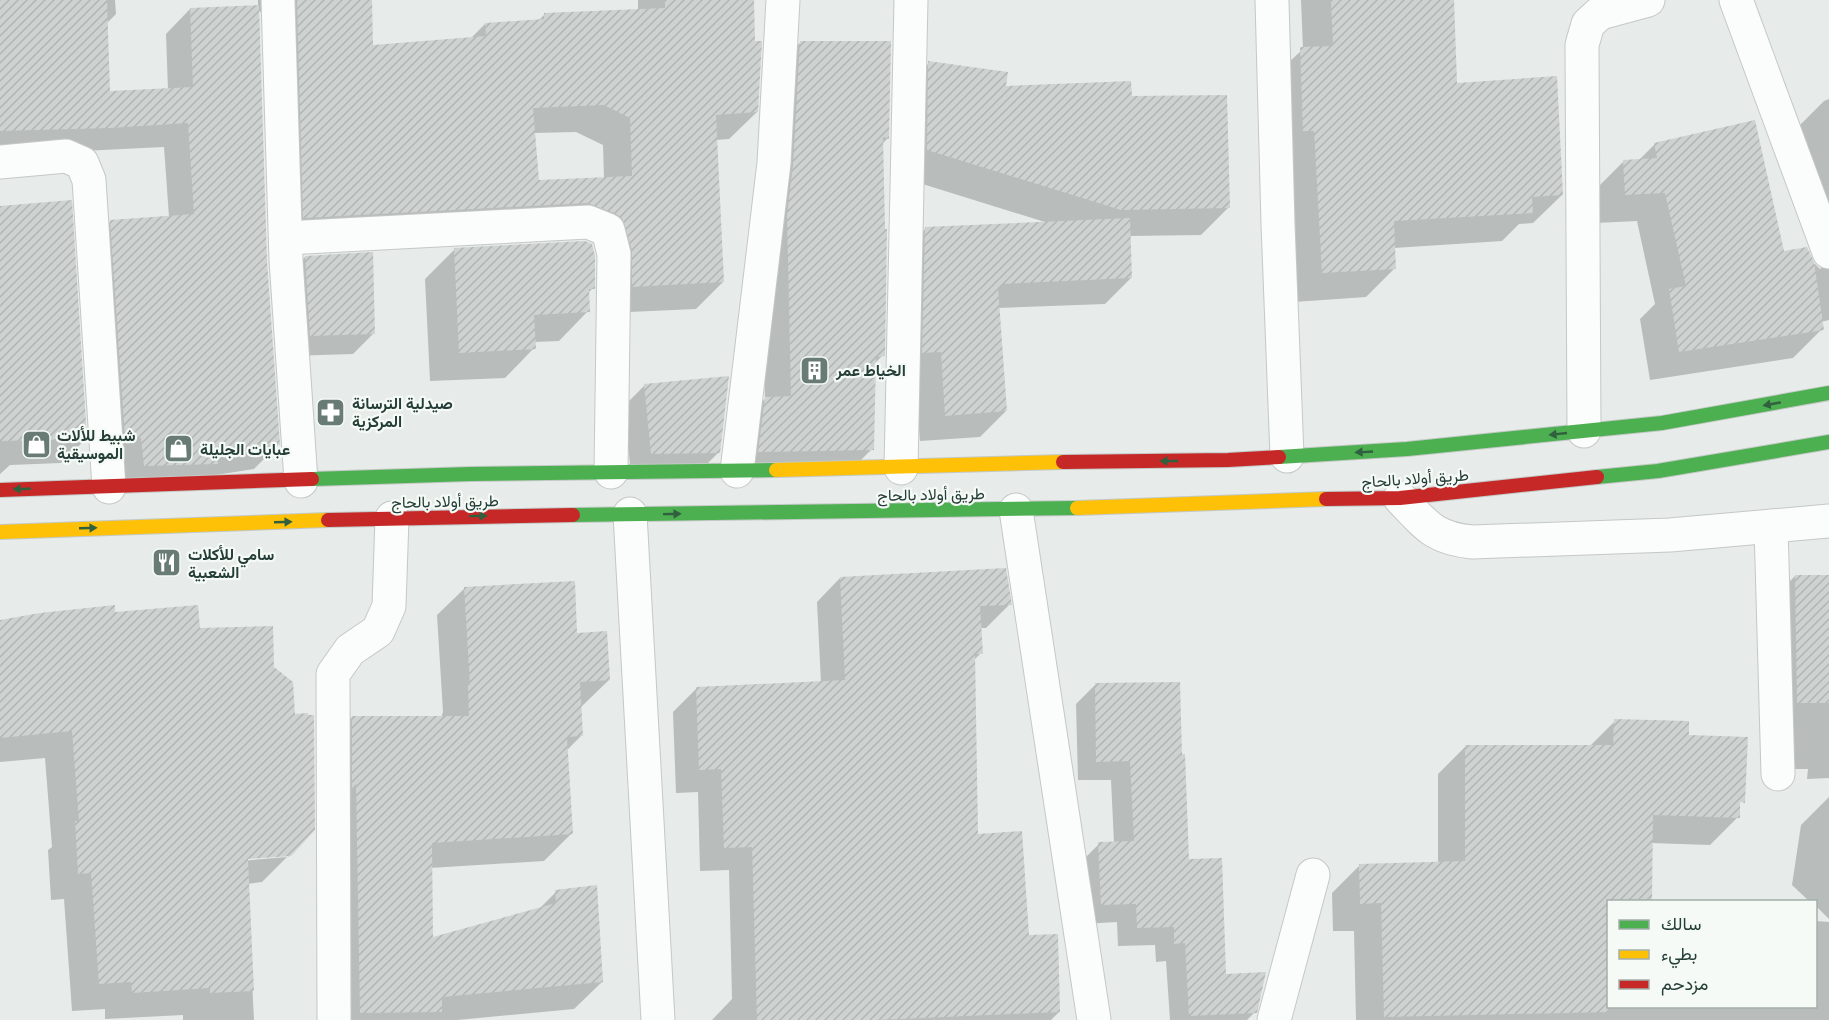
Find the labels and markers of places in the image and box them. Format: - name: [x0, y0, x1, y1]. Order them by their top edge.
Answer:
- building icon: الخياط عمر: [799, 354, 831, 386]
- place label: الخياط عمر: [835, 358, 906, 382]
- place label: صيدلية الترسانة المركزية: [352, 391, 453, 433]
- pharmacy icon: صيدلية الترسانة المركزية: [315, 396, 347, 428]
- place label: شبيط للألات الموسيقية: [57, 423, 136, 465]
- shop icon: شبيط للألات الموسيقية: [20, 428, 52, 460]
- shop icon: عبايات الجليلة: [163, 433, 195, 465]
- place label: عبايات الجليلة: [200, 437, 290, 461]
- place label: سامي للأكلات الشعبية: [188, 542, 274, 584]
- restaurant icon: سامي للأكلات الشعبية: [151, 547, 183, 579]

